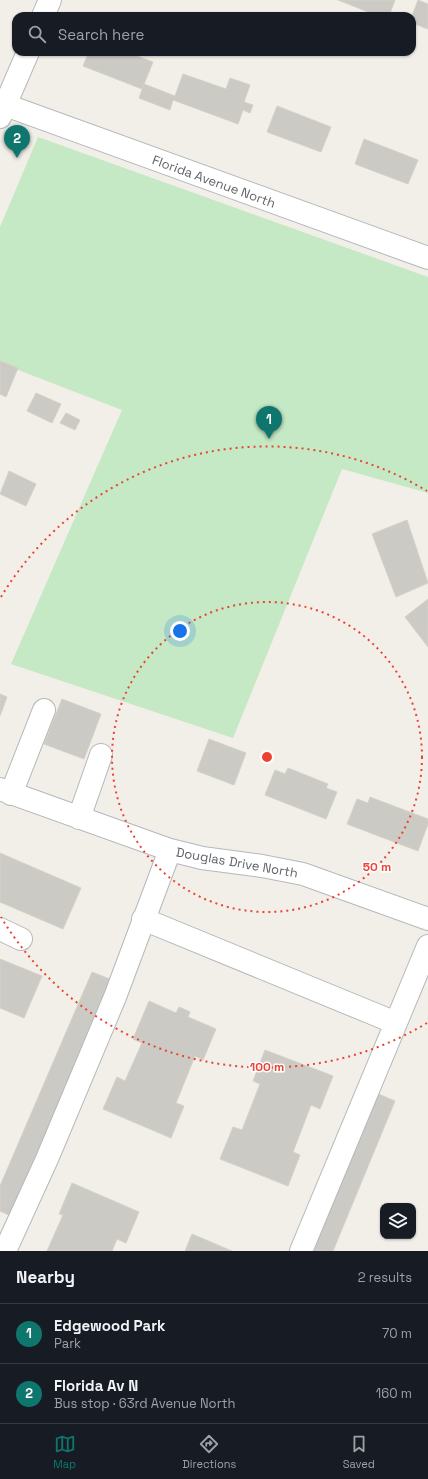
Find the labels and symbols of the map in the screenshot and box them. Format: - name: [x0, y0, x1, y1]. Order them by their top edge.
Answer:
- pin: 2: [4, 125, 30, 158]
- street label: Florida Avenue North: [150, 151, 278, 212]
- pin: 1: [256, 406, 282, 439]
- your location: [170, 621, 190, 641]
- centre of rings: [260, 750, 274, 764]
- street label: Douglas Drive North: [174, 843, 299, 882]
- text: 50 m: [363, 859, 391, 875]
- text: 100 m: [250, 1059, 284, 1075]

